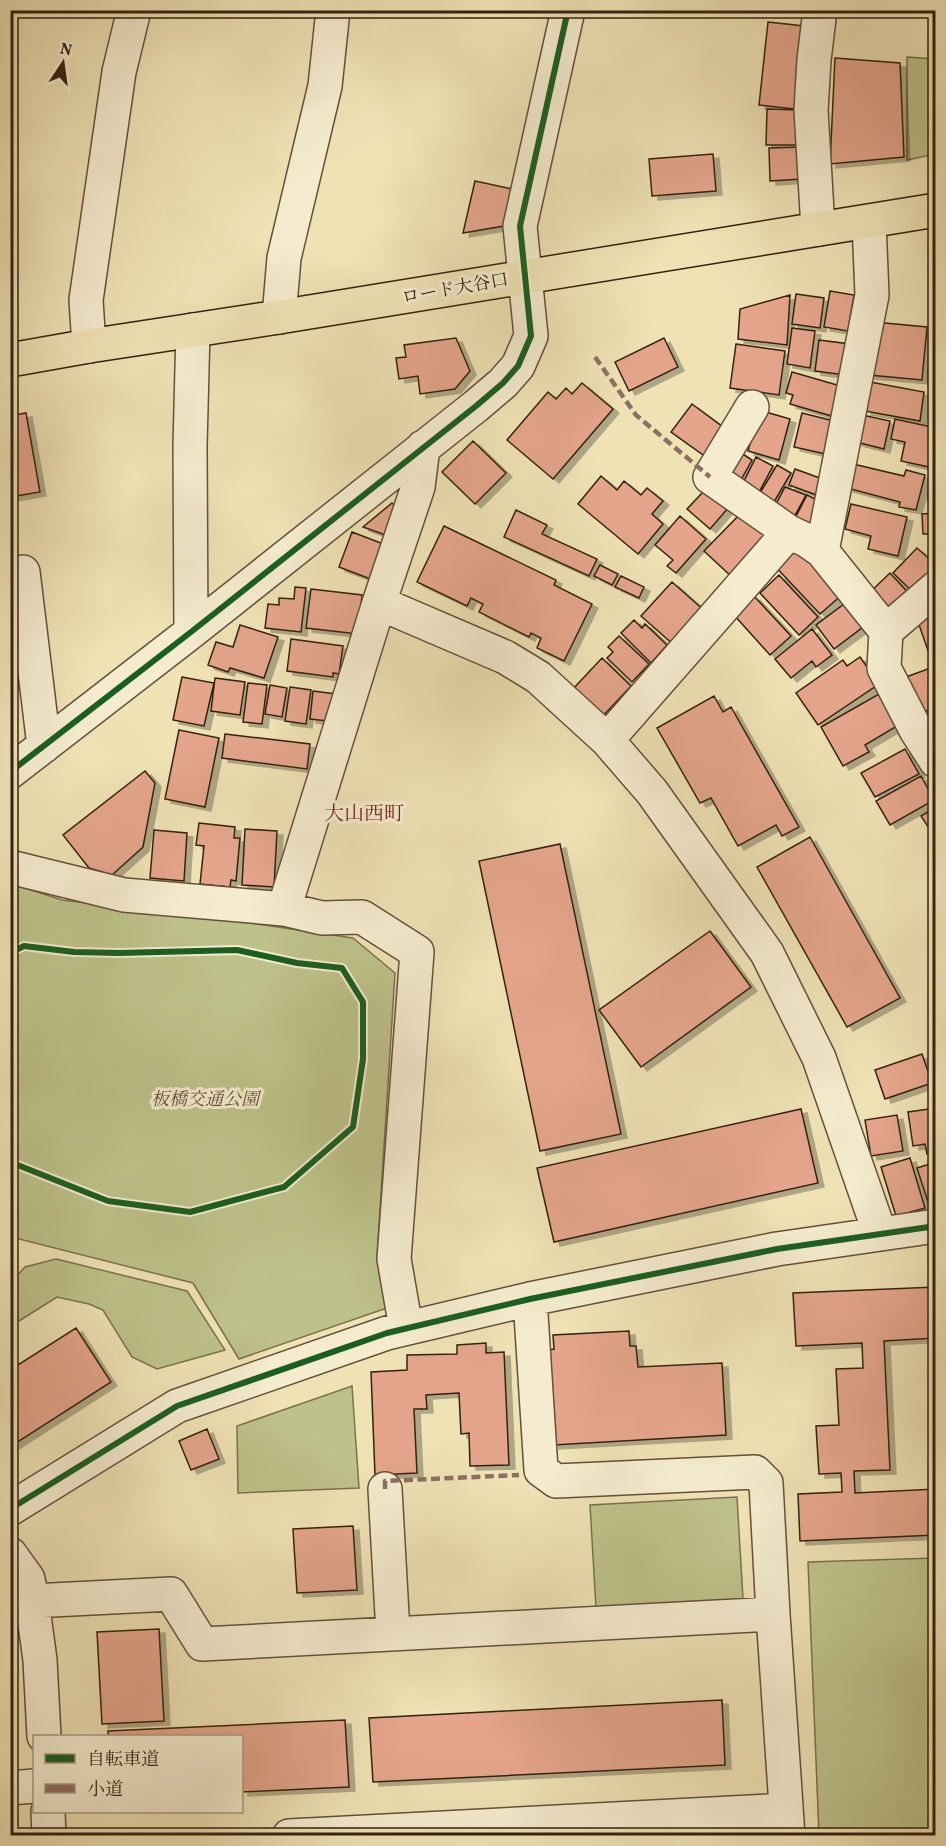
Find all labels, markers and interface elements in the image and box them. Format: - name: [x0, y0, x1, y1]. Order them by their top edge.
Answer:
- north arrow: [33, 33, 93, 93]
- text: N: [58, 38, 74, 62]
- street label: ロード大谷口: [400, 268, 511, 311]
- district label: 大山西町: [324, 801, 404, 829]
- park label: 板橋交通公園: [151, 1088, 262, 1113]
- legend: [33, 1735, 243, 1813]
- text: 自転車道: [87, 1748, 159, 1773]
- text: 小道: [87, 1778, 123, 1803]

